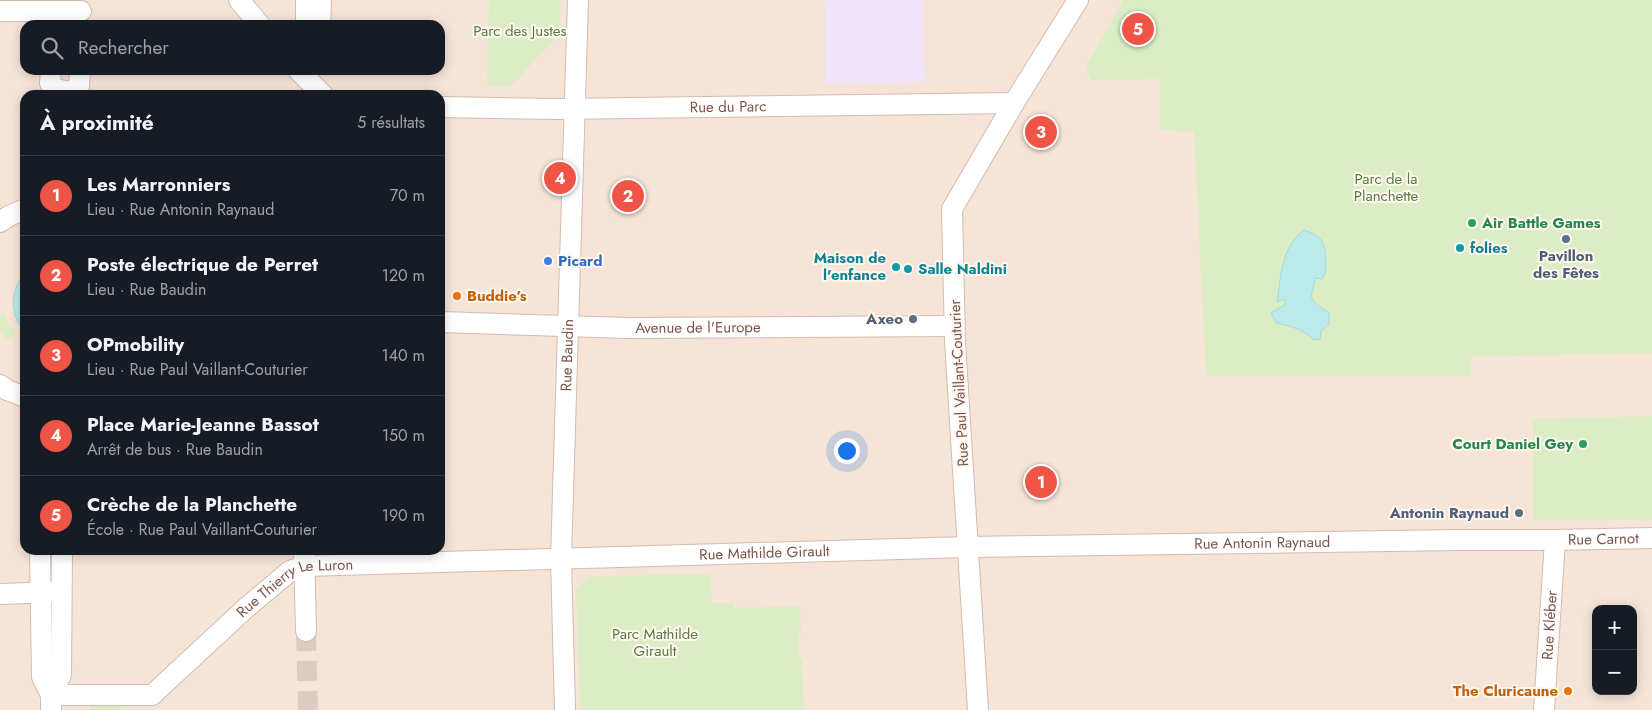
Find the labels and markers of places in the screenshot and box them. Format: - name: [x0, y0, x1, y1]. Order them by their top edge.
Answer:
- pin: 5: [1122, 10, 1154, 48]
- pin: 3: [1025, 113, 1057, 151]
- pin: 4: [544, 159, 576, 197]
- pin: 2: [612, 177, 644, 215]
- place label: Air Battle Games: [1481, 212, 1601, 234]
- marker: Air Battle Games: [1466, 217, 1478, 229]
- marker: Pavillon des Fêtes: [1560, 233, 1572, 245]
- place label: folies: [1470, 237, 1508, 259]
- marker: folies: [1454, 242, 1466, 254]
- place label: Pavillon des Fêtes: [1533, 245, 1599, 284]
- place label: Maison de l'enfance: [814, 247, 886, 286]
- place label: Picard: [558, 250, 602, 272]
- marker: Picard: [542, 255, 554, 267]
- place label: Salle Naldini: [918, 258, 1007, 280]
- marker: Maison de l'enfance: [890, 261, 902, 273]
- marker: Salle Naldini: [902, 263, 914, 275]
- place label: Buddie’s: [467, 285, 527, 307]
- marker: Buddie’s: [451, 290, 463, 302]
- place label: Axeo: [865, 308, 903, 330]
- marker: Axeo: [907, 313, 919, 325]
- place label: Court Daniel Gey: [1452, 433, 1573, 455]
- marker: Court Daniel Gey: [1577, 438, 1589, 450]
- pin: 1: [1025, 463, 1057, 501]
- place label: Antonin Raynaud: [1389, 502, 1509, 524]
- marker: Antonin Raynaud: [1513, 507, 1525, 519]
- place label: The Cluricaune: [1453, 680, 1558, 702]
- marker: The Cluricaune: [1562, 685, 1574, 697]

